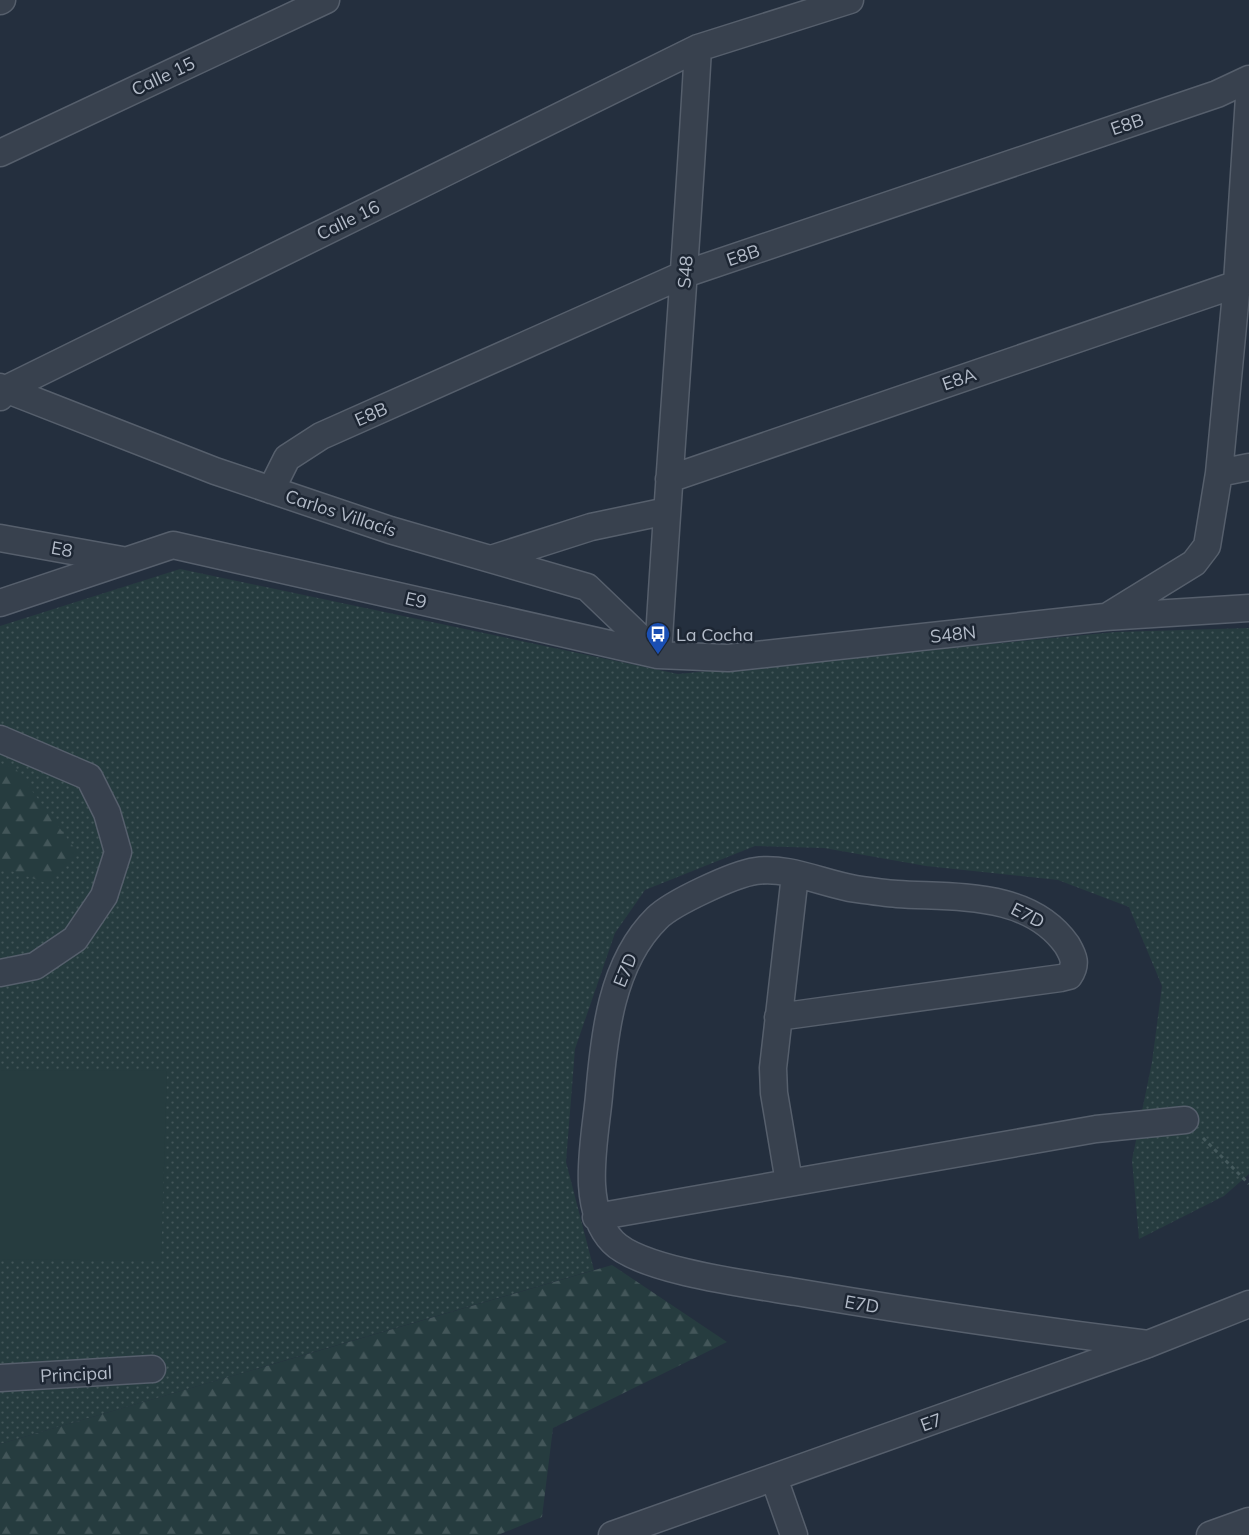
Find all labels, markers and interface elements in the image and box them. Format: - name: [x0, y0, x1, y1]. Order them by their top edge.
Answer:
- street label: Calle 15: [128, 51, 199, 101]
- street label: E8B: [1107, 108, 1147, 140]
- street label: Calle 16: [313, 195, 383, 245]
- street label: E8B: [723, 239, 763, 271]
- street label: S48: [672, 255, 698, 289]
- street label: E8A: [939, 362, 979, 396]
- street label: E8B: [351, 397, 391, 431]
- street label: Carlos Villacís: [282, 484, 400, 542]
- street label: E8: [49, 536, 75, 562]
- street label: E9: [403, 586, 429, 614]
- street label: S48N: [929, 620, 977, 648]
- bus stop icon: La Cocha: [645, 621, 671, 655]
- place label: La Cocha: [676, 623, 754, 646]
- street label: E7D: [1007, 897, 1049, 933]
- street label: E7D: [608, 950, 642, 990]
- street label: E7D: [843, 1290, 881, 1318]
- street label: Principal: [39, 1361, 113, 1387]
- street label: E7: [917, 1408, 945, 1436]

